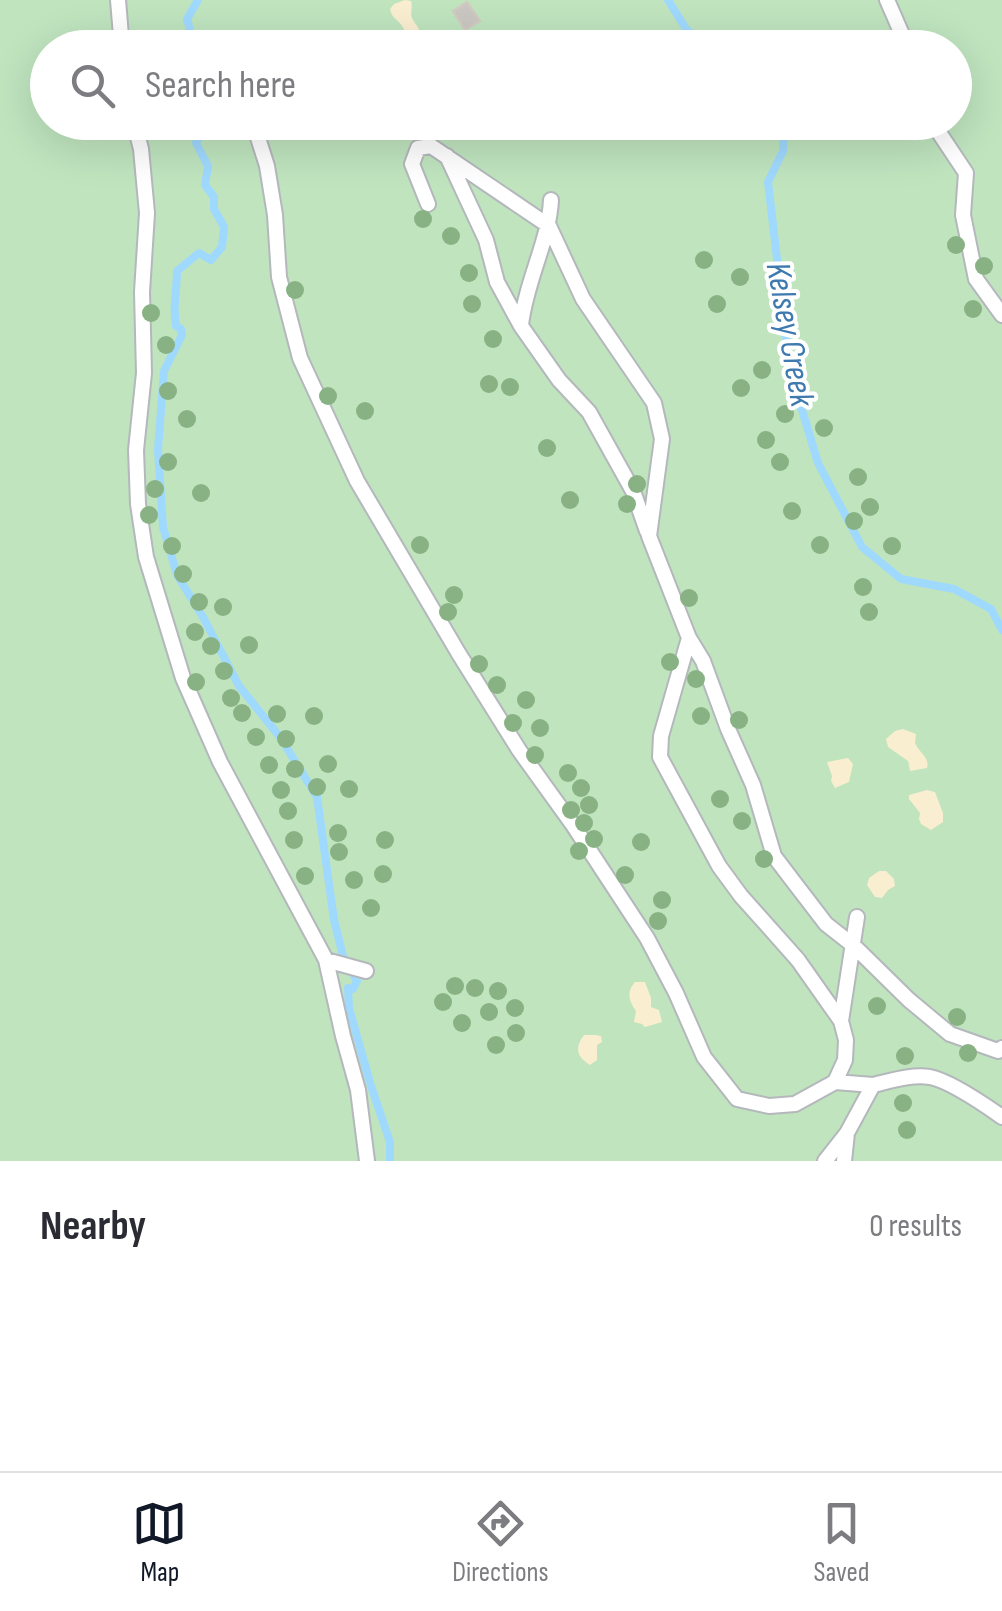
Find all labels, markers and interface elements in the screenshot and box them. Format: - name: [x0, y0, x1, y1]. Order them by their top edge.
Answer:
- search box: [30, 30, 972, 140]
- icon: search: [65, 58, 120, 113]
- text: Search here: [145, 63, 296, 108]
- water label: Kelsey Creek: [756, 259, 823, 411]
- text: Nearby: [40, 1201, 146, 1252]
- text: 0 results: [869, 1207, 962, 1246]
- tab: Map: [132, 1496, 187, 1589]
- tab: Directions: [452, 1496, 549, 1589]
- tab: Saved: [813, 1496, 870, 1589]

